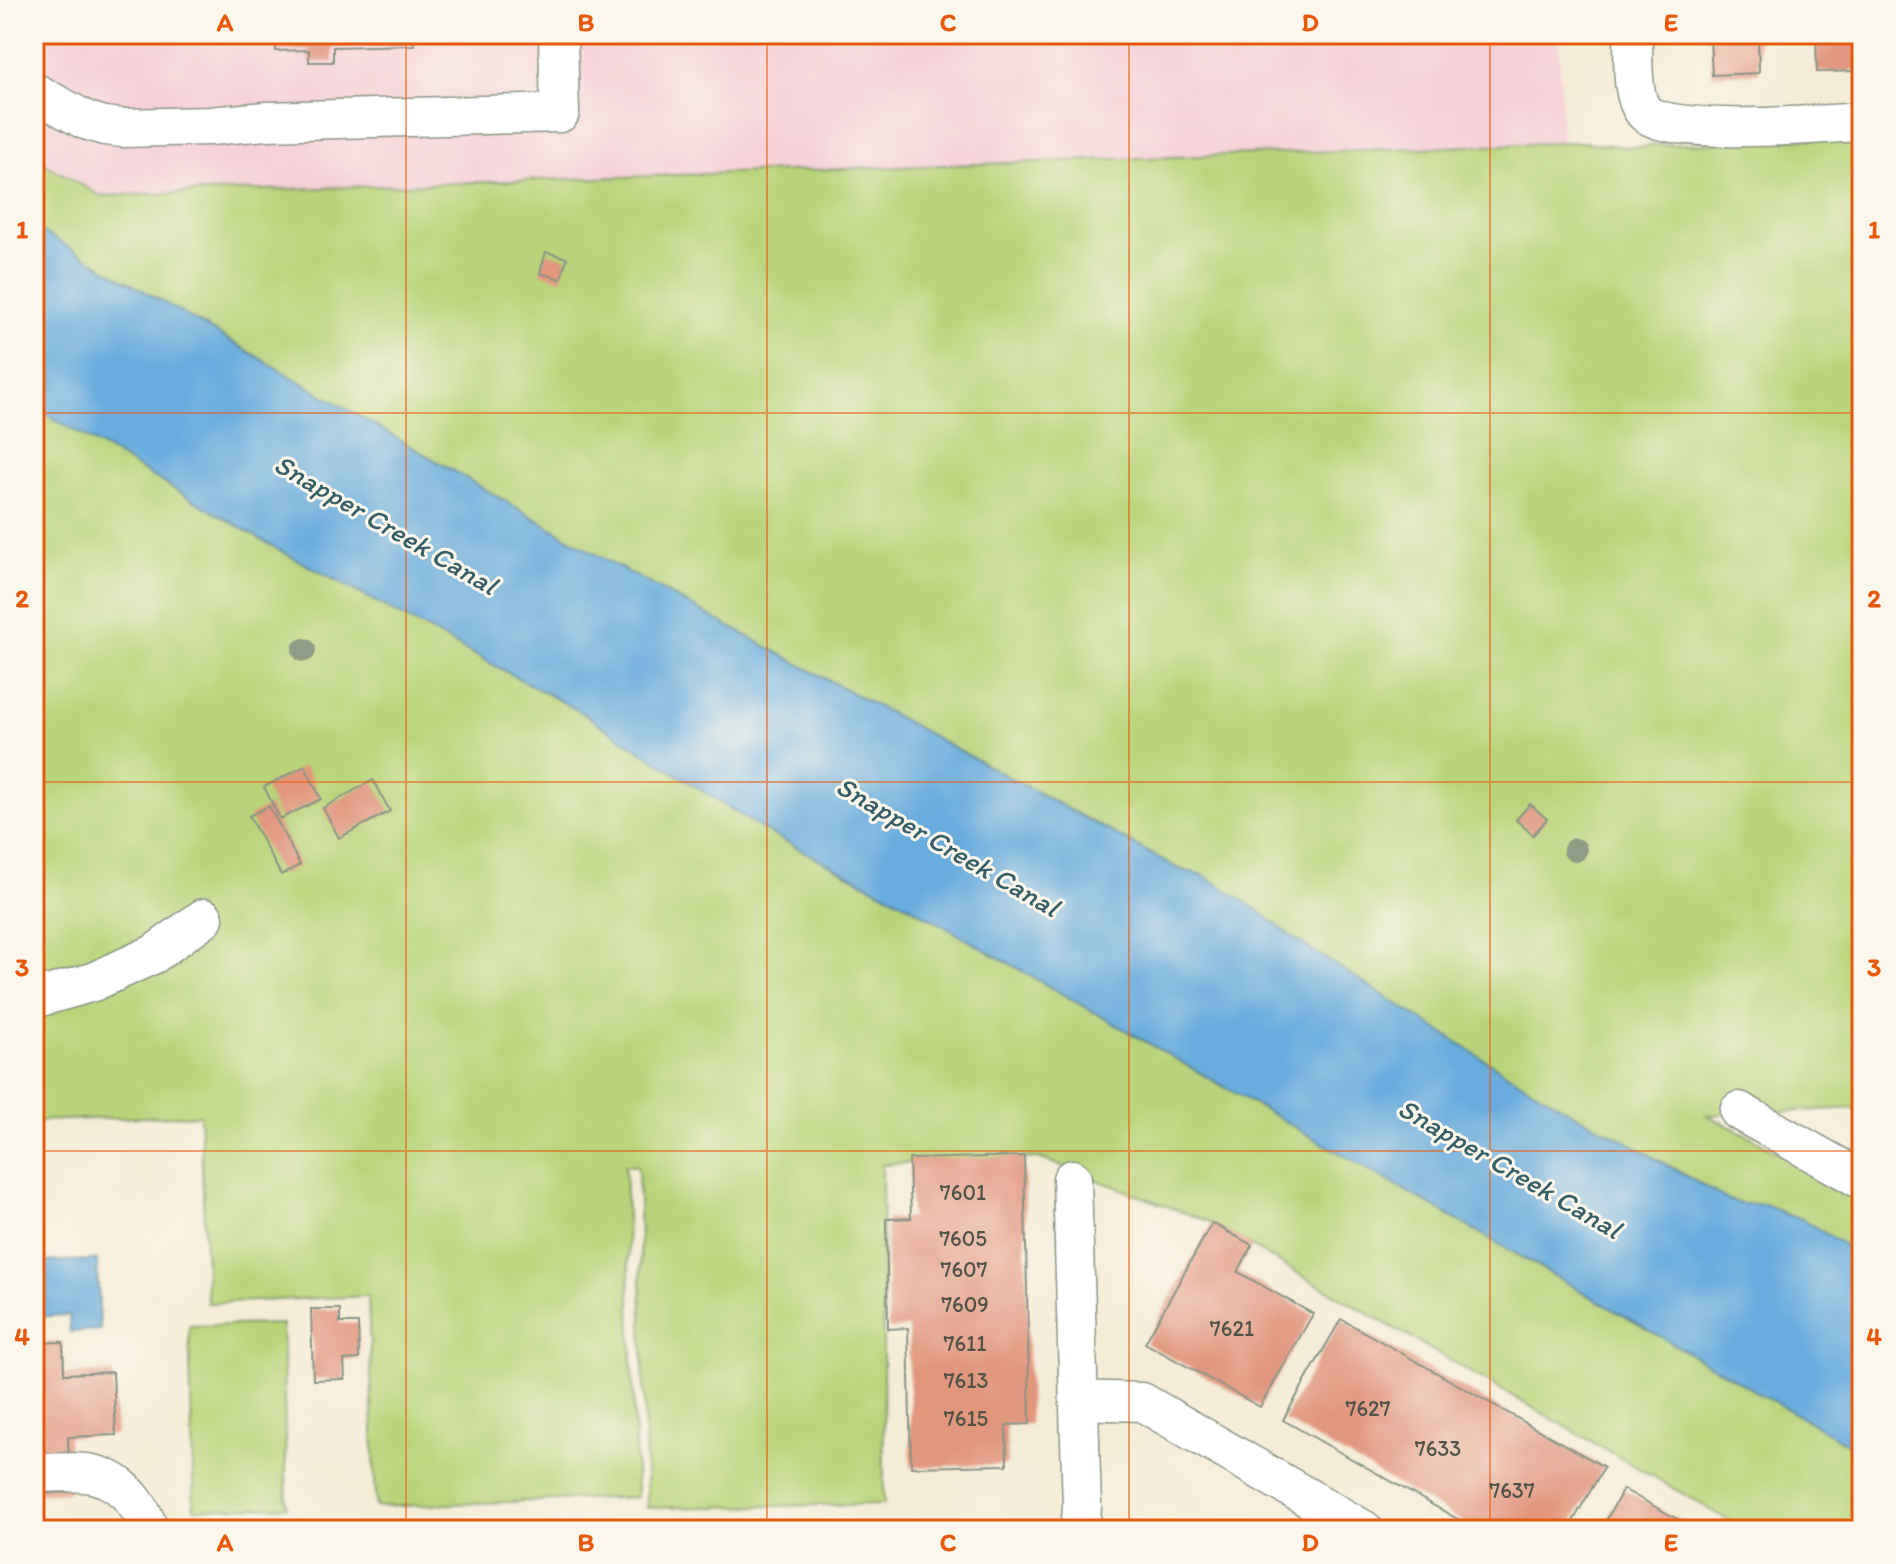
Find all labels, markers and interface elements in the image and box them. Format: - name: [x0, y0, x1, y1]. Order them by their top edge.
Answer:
- text: A: [216, 6, 234, 38]
- text: B: [578, 6, 595, 38]
- text: C: [940, 6, 957, 38]
- text: D: [1301, 6, 1319, 38]
- text: E: [1664, 6, 1678, 38]
- text: 1: [16, 213, 28, 245]
- text: 1: [1868, 213, 1880, 245]
- water label: Snapper Creek Canal: [268, 446, 505, 603]
- text: 2: [15, 582, 29, 614]
- text: 2: [1867, 582, 1881, 614]
- water label: Snapper Creek Canal: [830, 768, 1067, 925]
- text: 3: [15, 951, 29, 983]
- text: 3: [1867, 951, 1881, 983]
- water label: Snapper Creek Canal: [1392, 1090, 1629, 1247]
- house number: 7601: [940, 1179, 986, 1206]
- house number: 7605: [939, 1225, 987, 1252]
- house number: 7607: [940, 1256, 988, 1283]
- house number: 7609: [941, 1291, 989, 1318]
- house number: 7621: [1210, 1315, 1254, 1342]
- text: 4: [14, 1320, 30, 1352]
- text: 4: [1866, 1320, 1882, 1352]
- house number: 7611: [944, 1330, 986, 1357]
- house number: 7613: [944, 1367, 988, 1394]
- house number: 7627: [1345, 1395, 1391, 1422]
- house number: 7615: [944, 1405, 988, 1432]
- house number: 7633: [1415, 1435, 1461, 1462]
- house number: 7637: [1489, 1477, 1535, 1504]
- text: A: [216, 1526, 234, 1558]
- text: B: [578, 1526, 595, 1558]
- text: C: [940, 1526, 957, 1558]
- text: D: [1301, 1526, 1319, 1558]
- text: E: [1664, 1526, 1678, 1558]

